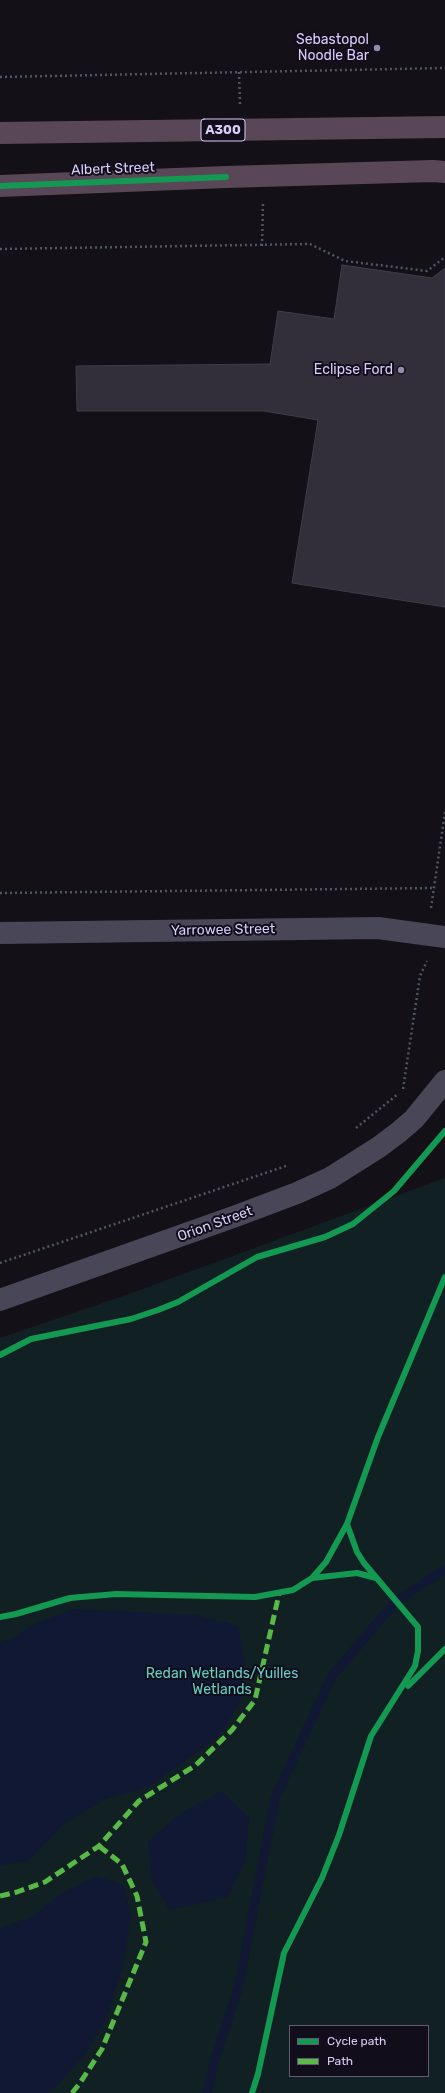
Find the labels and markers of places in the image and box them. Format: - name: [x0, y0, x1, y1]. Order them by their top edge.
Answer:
- place label: Sebastopol Noodle Bar: [296, 32, 369, 64]
- marker: Sebastopol Noodle Bar: [372, 43, 382, 53]
- place label: Eclipse Ford: [314, 362, 393, 378]
- marker: Eclipse Ford: [396, 365, 406, 375]

